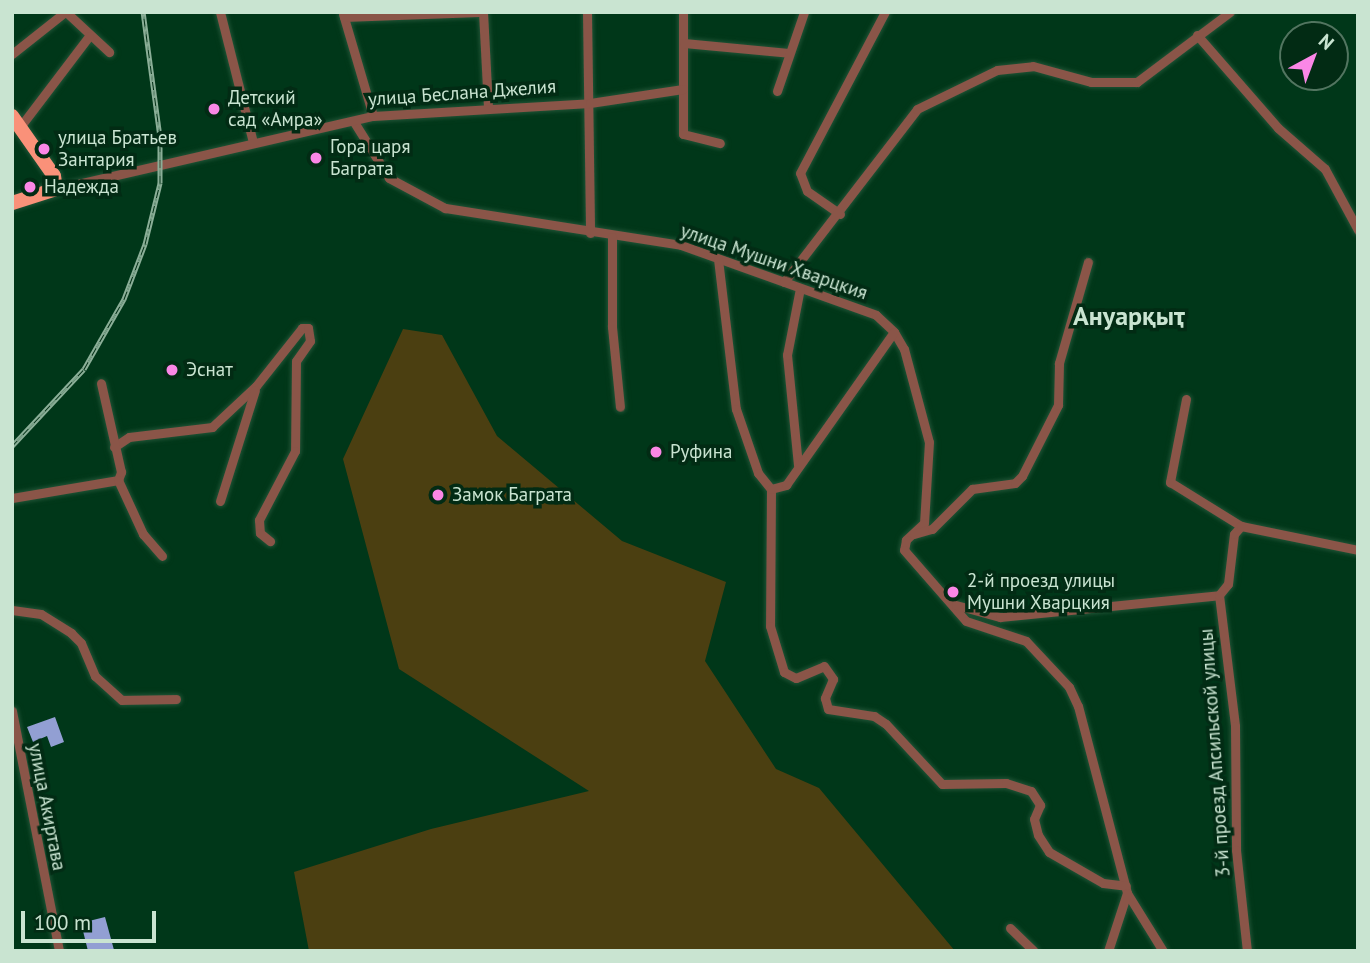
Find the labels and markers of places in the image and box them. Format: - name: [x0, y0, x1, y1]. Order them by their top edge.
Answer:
- place label: Детский сад «Амра»: [228, 87, 323, 131]
- marker: Детский сад «Амра»: [206, 101, 222, 117]
- place label: улица Братьев Зантария: [58, 127, 177, 171]
- place label: Гора царя Баграта: [330, 136, 410, 180]
- marker: улица Братьев Зантария: [36, 141, 52, 157]
- marker: Гора царя Баграта: [308, 150, 324, 166]
- place label: Надежда: [44, 176, 119, 198]
- marker: Надежда: [22, 179, 38, 195]
- place label: Эснат: [186, 359, 233, 381]
- marker: Эснат: [164, 362, 180, 378]
- place label: Руфина: [670, 441, 732, 463]
- marker: Руфина: [648, 444, 664, 460]
- place label: Замок Баграта: [452, 484, 572, 506]
- marker: Замок Баграта: [430, 487, 446, 503]
- place label: 2-й проезд улицы Мушни Хварцкия: [967, 570, 1115, 614]
- marker: 2-й проезд улицы Мушни Хварцкия: [945, 584, 961, 600]

